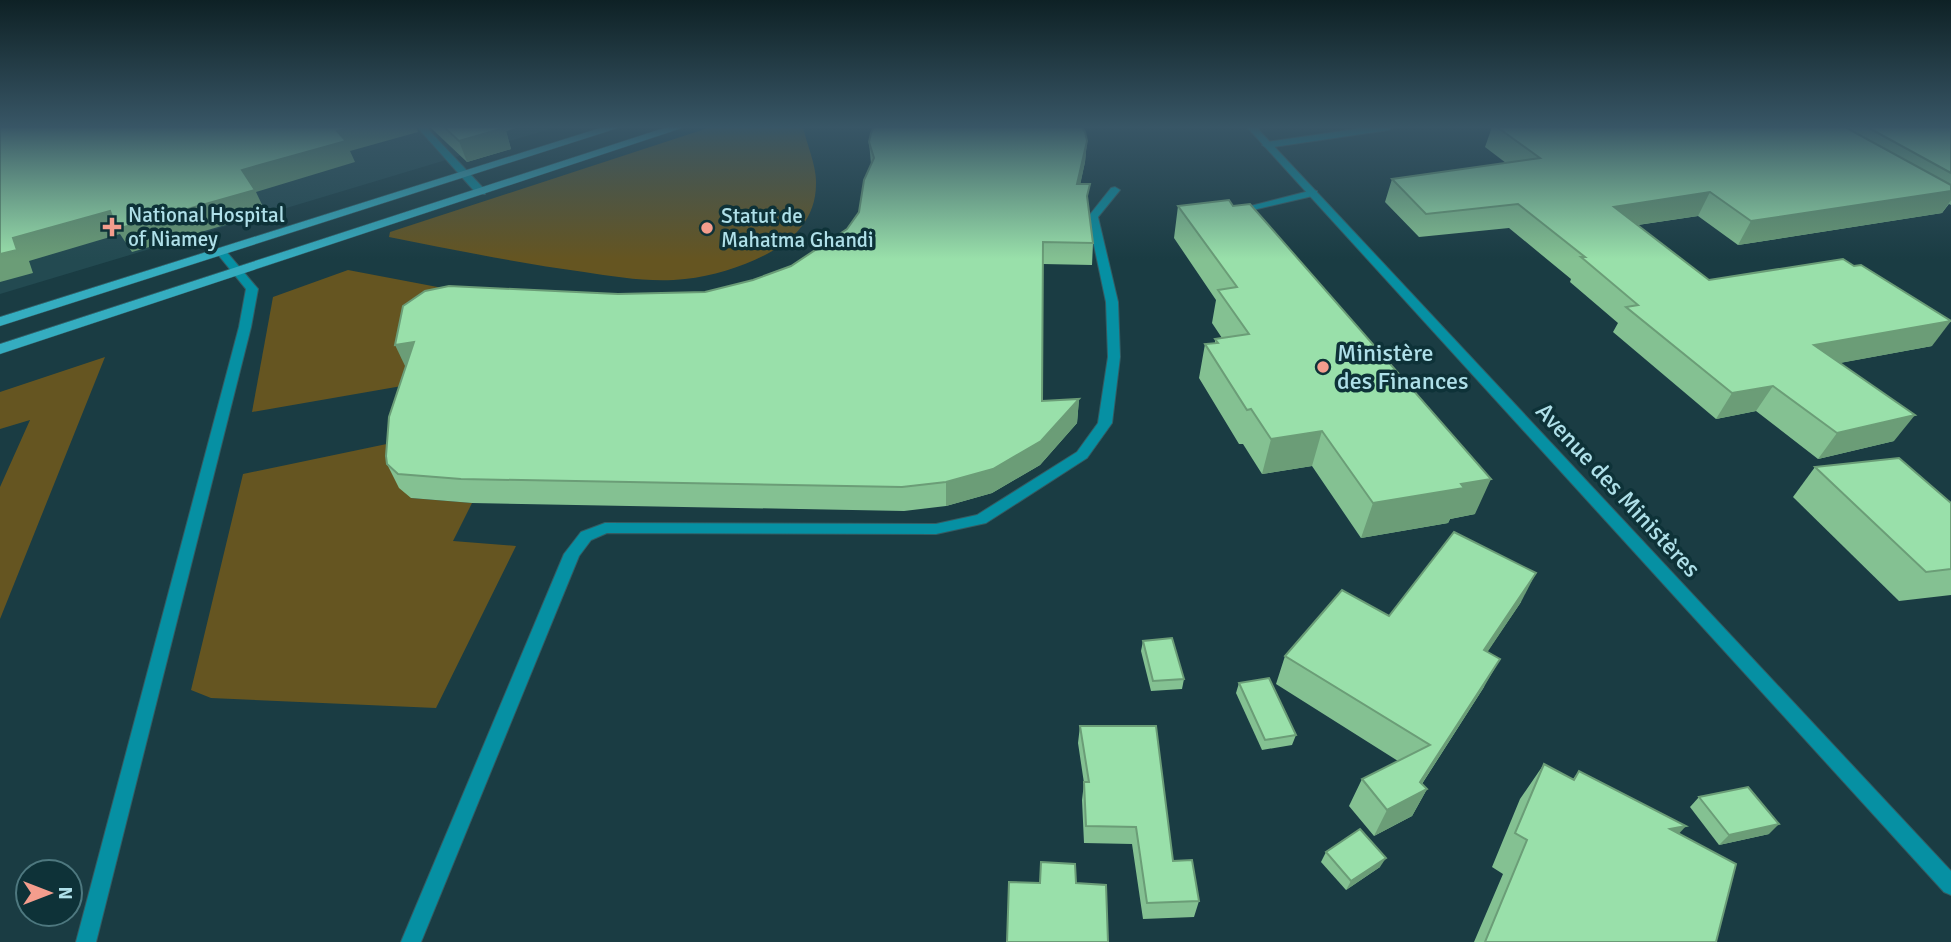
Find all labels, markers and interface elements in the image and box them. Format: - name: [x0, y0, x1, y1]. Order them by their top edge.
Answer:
- place label: National Hospital of Niamey: [128, 202, 285, 252]
- place label: Statut de Mahatma Ghandi: [721, 203, 874, 253]
- marker: National Hospital of Niamey: [102, 217, 122, 237]
- marker: Statut de Mahatma Ghandi: [699, 220, 715, 236]
- place label: Ministère des Finances: [1337, 338, 1469, 396]
- marker: Ministère des Finances: [1315, 359, 1331, 375]
- street label: Avenue des Ministères: [1529, 396, 1707, 584]
- north arrow: [14, 858, 84, 928]
- text: N: [53, 886, 77, 900]

